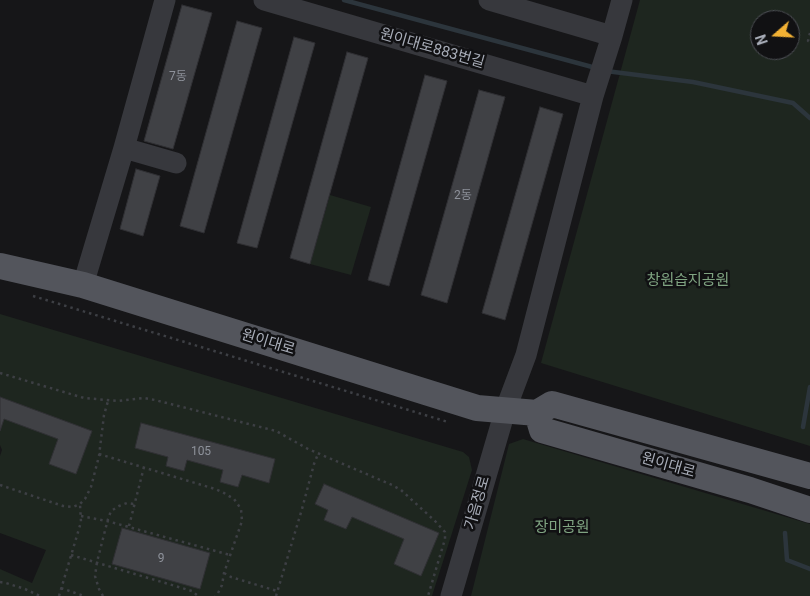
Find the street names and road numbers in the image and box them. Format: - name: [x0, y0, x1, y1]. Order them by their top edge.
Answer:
- street label: 원이대로883번길: [378, 25, 486, 73]
- street label: 원이대로: [239, 326, 297, 360]
- street label: 원이대로: [639, 450, 697, 482]
- street label: 가음정로: [462, 474, 494, 532]

